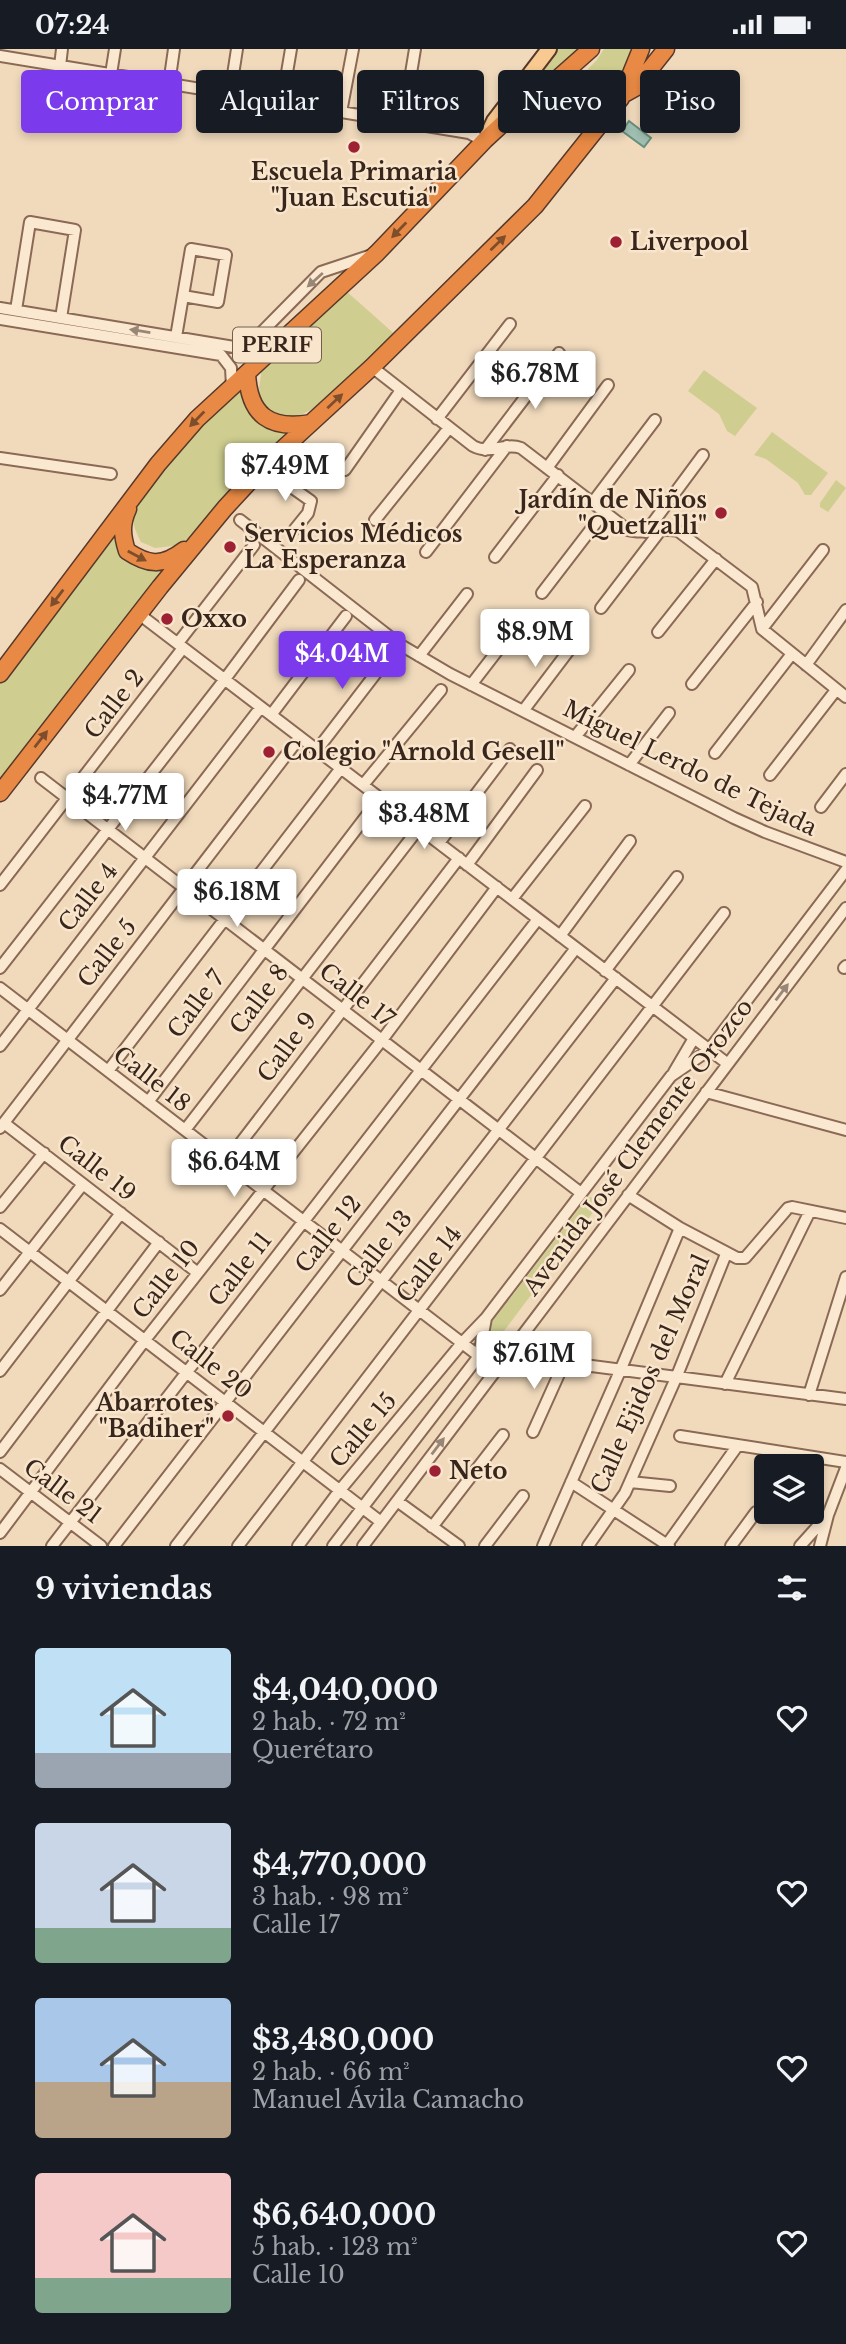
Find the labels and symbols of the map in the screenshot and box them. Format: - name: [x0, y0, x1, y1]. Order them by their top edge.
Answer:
- marker: Escuela Primaria "Juan Escutia": [346, 139, 362, 155]
- place label: Escuela Primaria "Juan Escutia": [251, 158, 457, 212]
- one-way arrow: [391, 221, 407, 238]
- place label: Liverpool: [630, 228, 749, 256]
- marker: Liverpool: [608, 234, 624, 250]
- one-way arrow: [489, 235, 506, 251]
- one-way arrow: [307, 271, 324, 287]
- one-way arrow: [129, 325, 151, 336]
- road number: PERIF: [233, 327, 321, 363]
- pin: $6.78M: [478, 351, 592, 411]
- one-way arrow: [326, 394, 343, 410]
- one-way arrow: [189, 411, 206, 428]
- pin: $7.49M: [228, 443, 342, 503]
- place label: Jardín de Niños "Quetzalli": [515, 486, 707, 540]
- marker: Jardín de Niños "Quetzalli": [713, 505, 729, 521]
- place label: Servicios Médicos La Esperanza: [244, 520, 463, 574]
- marker: Servicios Médicos La Esperanza: [222, 539, 238, 555]
- one-way arrow: [127, 550, 147, 562]
- one-way arrow: [50, 589, 64, 607]
- place label: Oxxo: [181, 605, 247, 633]
- pin: $8.9M: [486, 609, 584, 669]
- marker: Oxxo: [159, 611, 175, 627]
- pin: $4.04M: [285, 631, 399, 691]
- street label: Calle 2: [78, 664, 150, 744]
- street label: Miguel Lerdo de Tejada: [559, 694, 822, 842]
- one-way arrow: [34, 730, 49, 748]
- place label: Colegio "Arnold Gesell": [283, 738, 565, 766]
- marker: Colegio "Arnold Gesell": [261, 744, 277, 760]
- pin: $4.77M: [68, 773, 182, 833]
- pin: $3.48M: [367, 791, 481, 851]
- street label: Calle 4: [53, 857, 123, 937]
- pin: $6.18M: [180, 869, 294, 929]
- street label: Calle 5: [72, 913, 142, 993]
- street label: Calle 17: [314, 957, 401, 1033]
- street label: Calle 8: [224, 959, 294, 1039]
- street label: Calle 7: [162, 964, 231, 1043]
- one-way arrow: [775, 983, 790, 1001]
- street label: Avenida José Clemente Orozco: [517, 993, 759, 1302]
- street label: Calle 9: [252, 1006, 322, 1088]
- street label: Calle 18: [108, 1040, 196, 1118]
- street label: Calle 19: [53, 1129, 141, 1207]
- pin: $6.64M: [177, 1139, 291, 1199]
- street label: Calle 12: [289, 1190, 367, 1278]
- street label: Calle 13: [340, 1205, 418, 1293]
- street label: Calle 14: [390, 1220, 468, 1308]
- street label: Calle 11: [202, 1226, 278, 1312]
- street label: Calle 10: [126, 1234, 206, 1324]
- street label: Calle Ejidos del Moral: [585, 1250, 715, 1498]
- street label: Calle 20: [164, 1323, 258, 1405]
- pin: $7.61M: [477, 1331, 591, 1391]
- street label: Calle 15: [324, 1387, 402, 1473]
- place label: Abarrotes "Badiher": [95, 1389, 214, 1443]
- marker: Abarrotes "Badiher": [220, 1408, 236, 1424]
- one-way arrow: [431, 1437, 445, 1456]
- street label: Calle 21: [18, 1453, 108, 1529]
- place label: Neto: [449, 1457, 507, 1485]
- marker: Neto: [427, 1463, 443, 1479]

